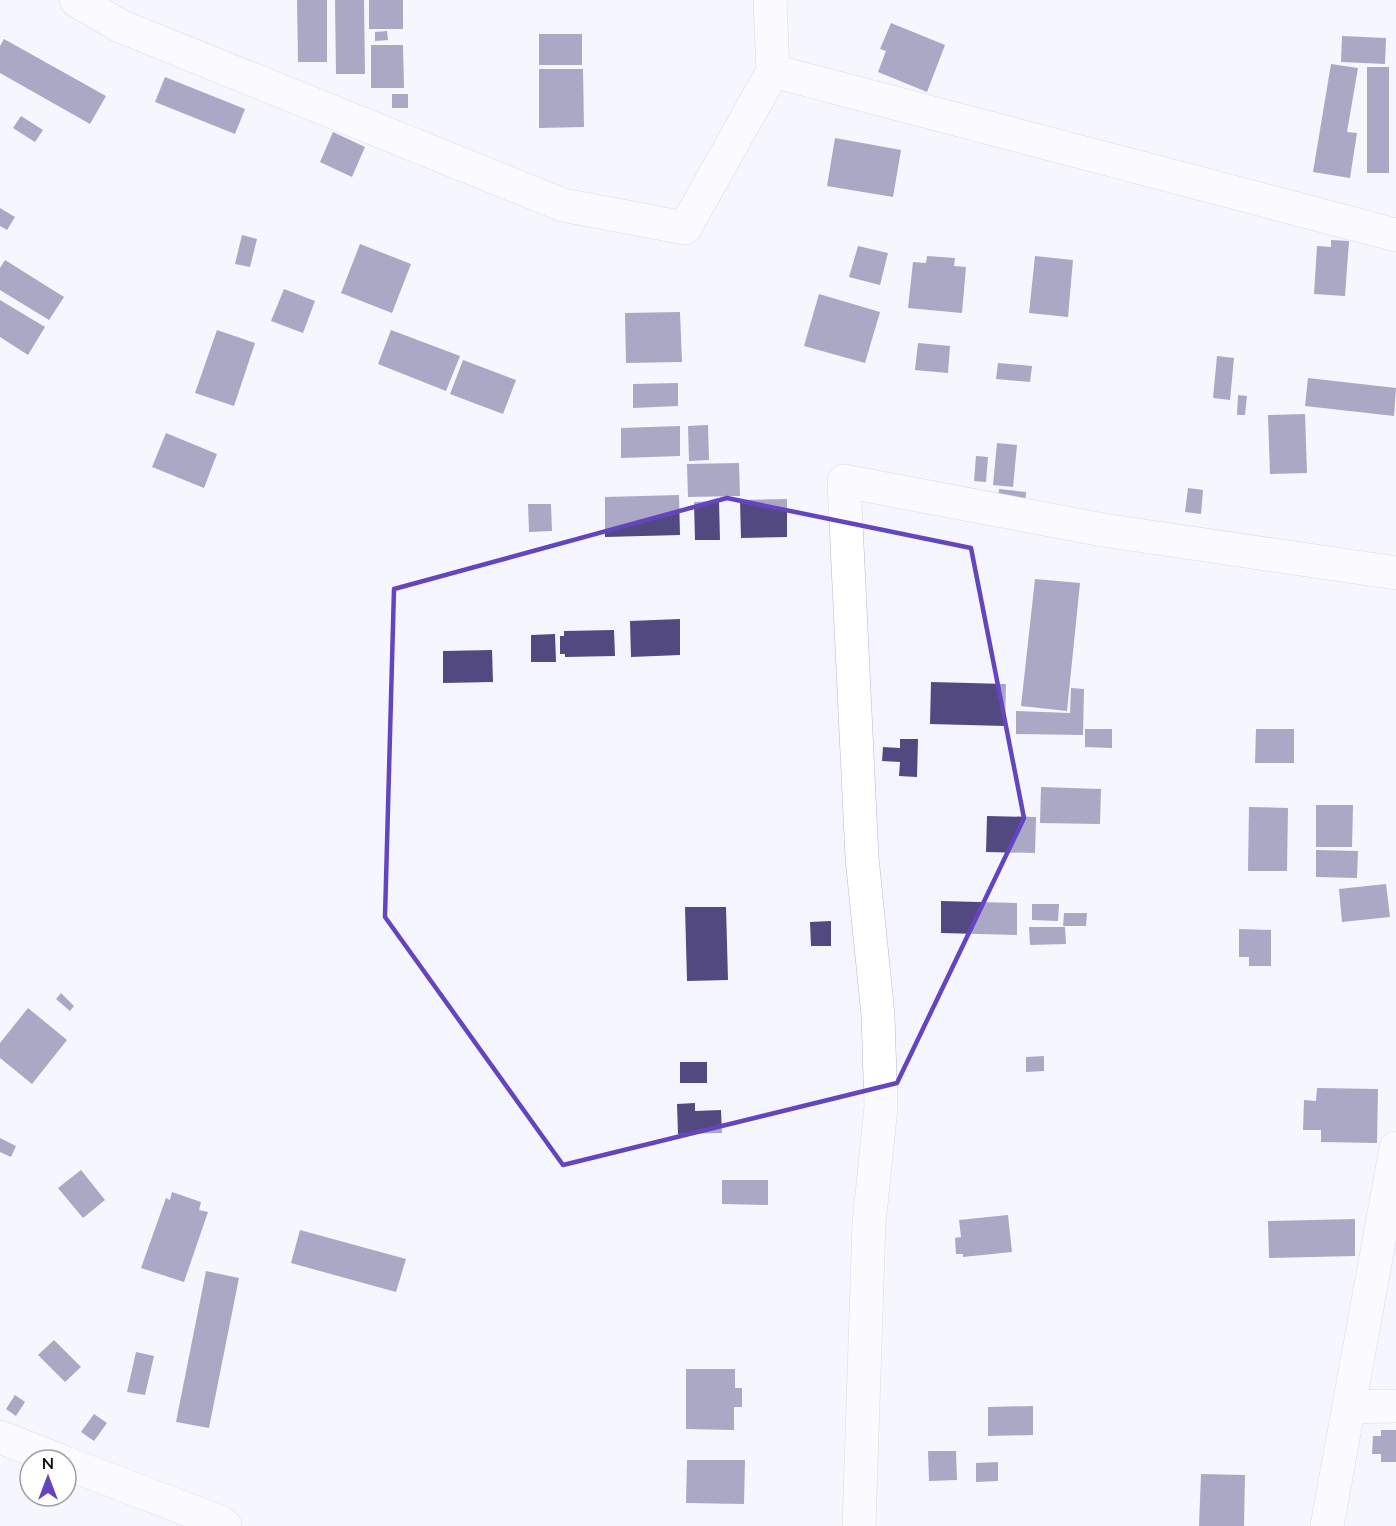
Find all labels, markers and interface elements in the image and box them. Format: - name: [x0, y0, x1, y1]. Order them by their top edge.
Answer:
- north arrow: [18, 1448, 78, 1508]
- text: N: [42, 1453, 54, 1472]

